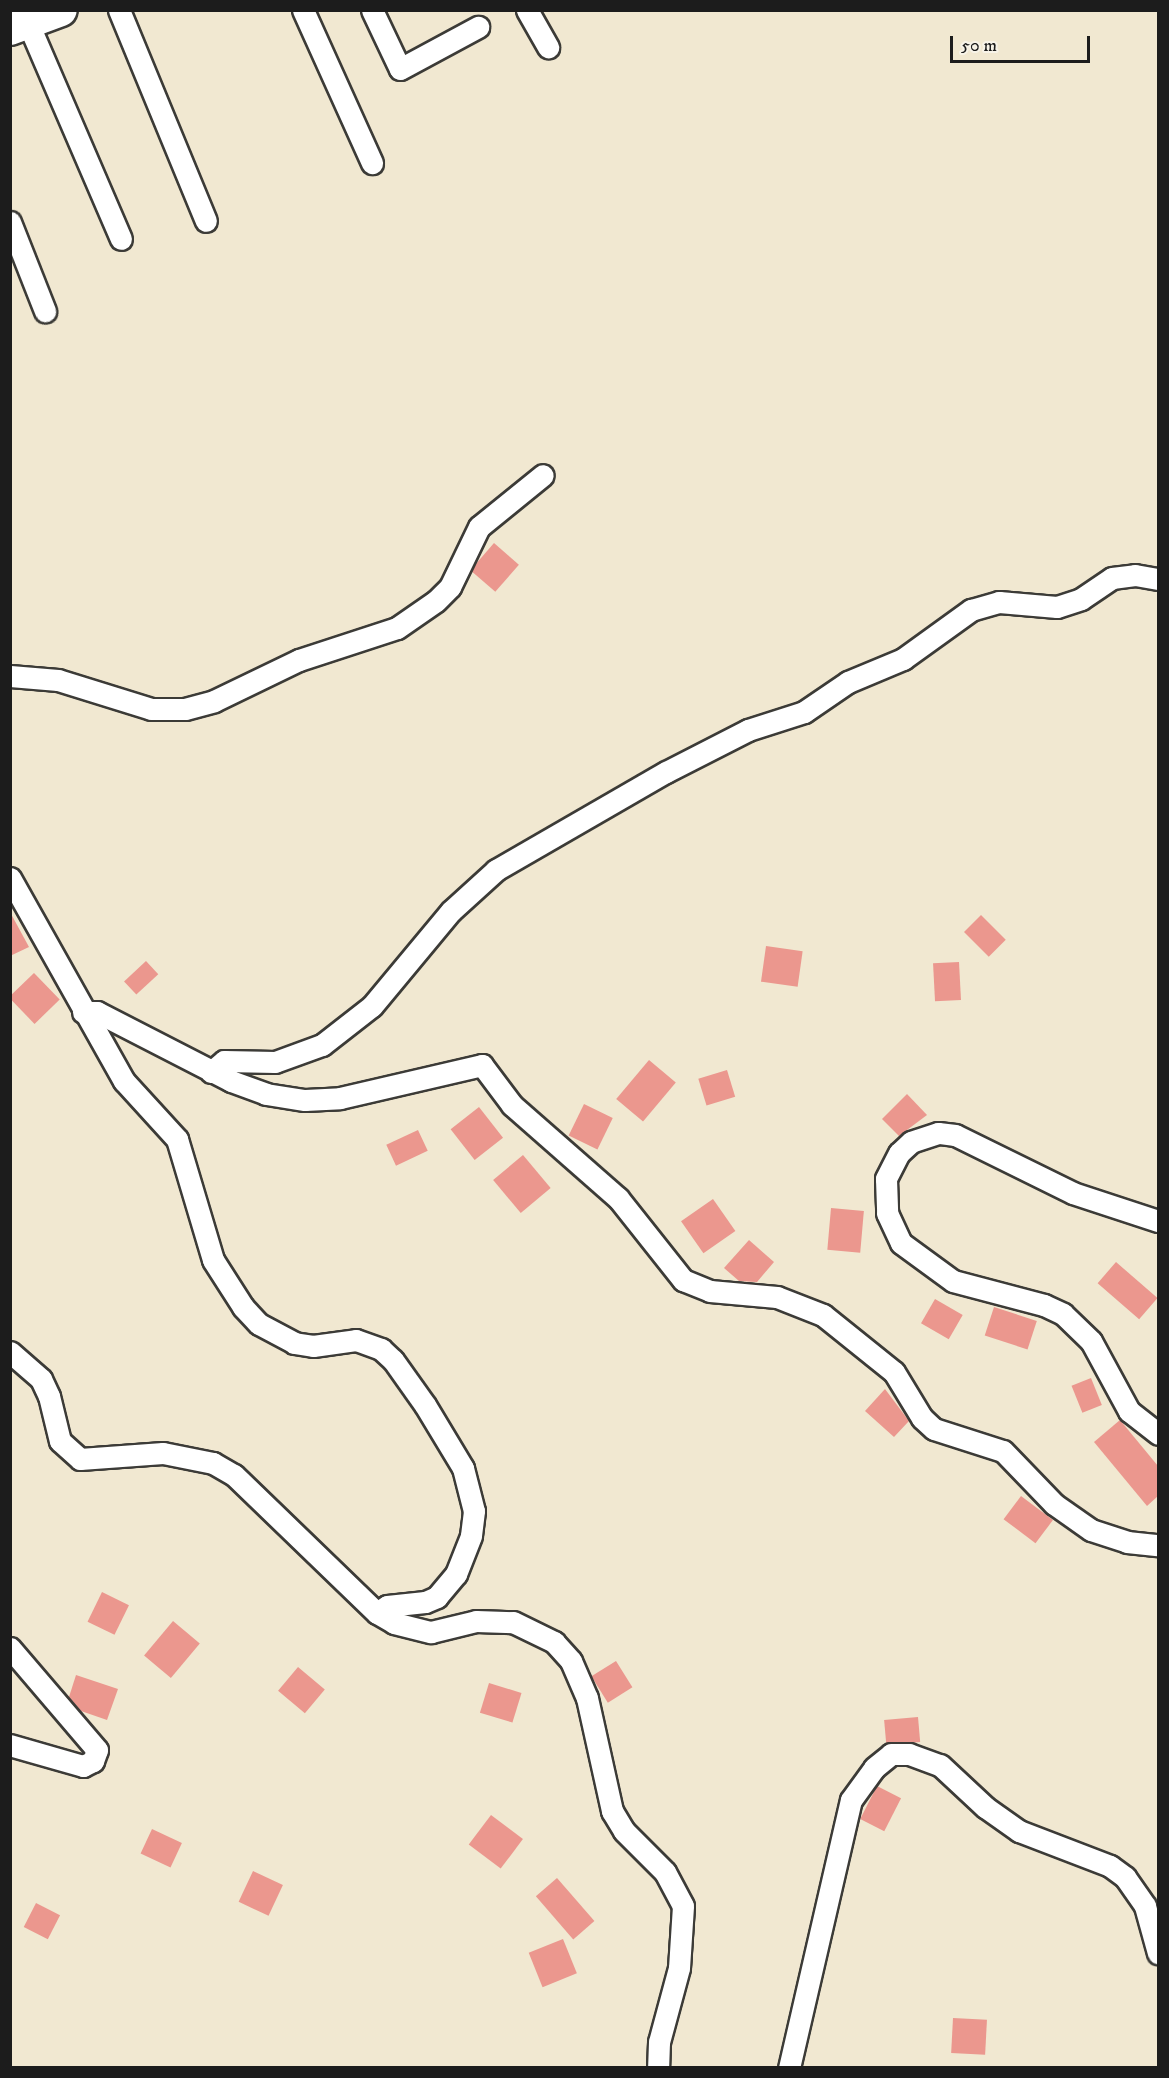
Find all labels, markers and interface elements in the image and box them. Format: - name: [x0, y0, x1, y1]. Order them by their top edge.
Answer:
- scale bar: [953, 24, 1092, 62]
- text: 50 m: [961, 35, 997, 57]

